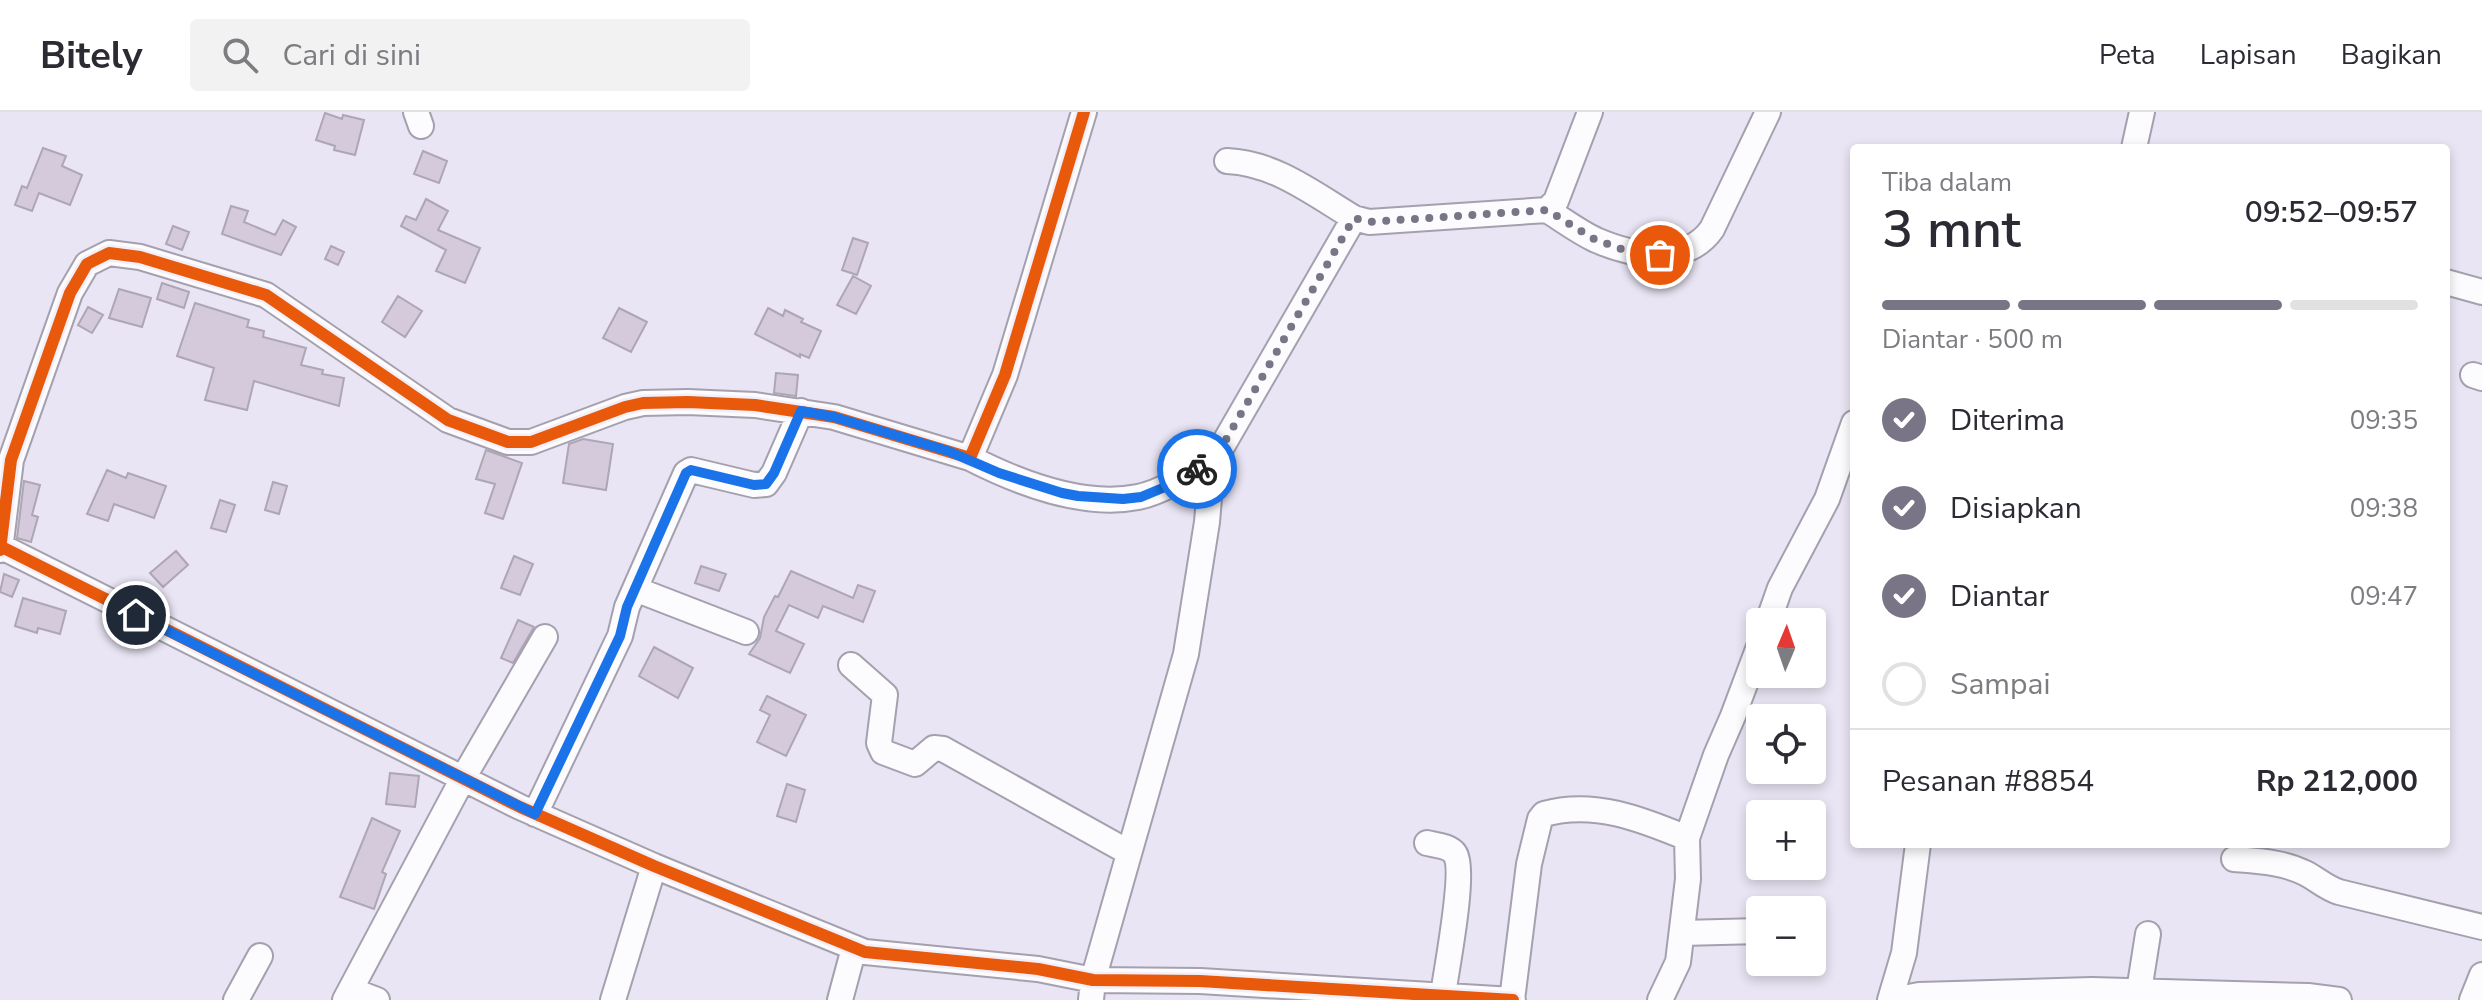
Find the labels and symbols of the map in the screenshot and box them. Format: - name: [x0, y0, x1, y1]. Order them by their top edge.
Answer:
- pin: [1626, 221, 1694, 289]
- courier: [1157, 429, 1237, 509]
- pin: [102, 581, 170, 649]
- north arrow: [1746, 608, 1826, 688]

